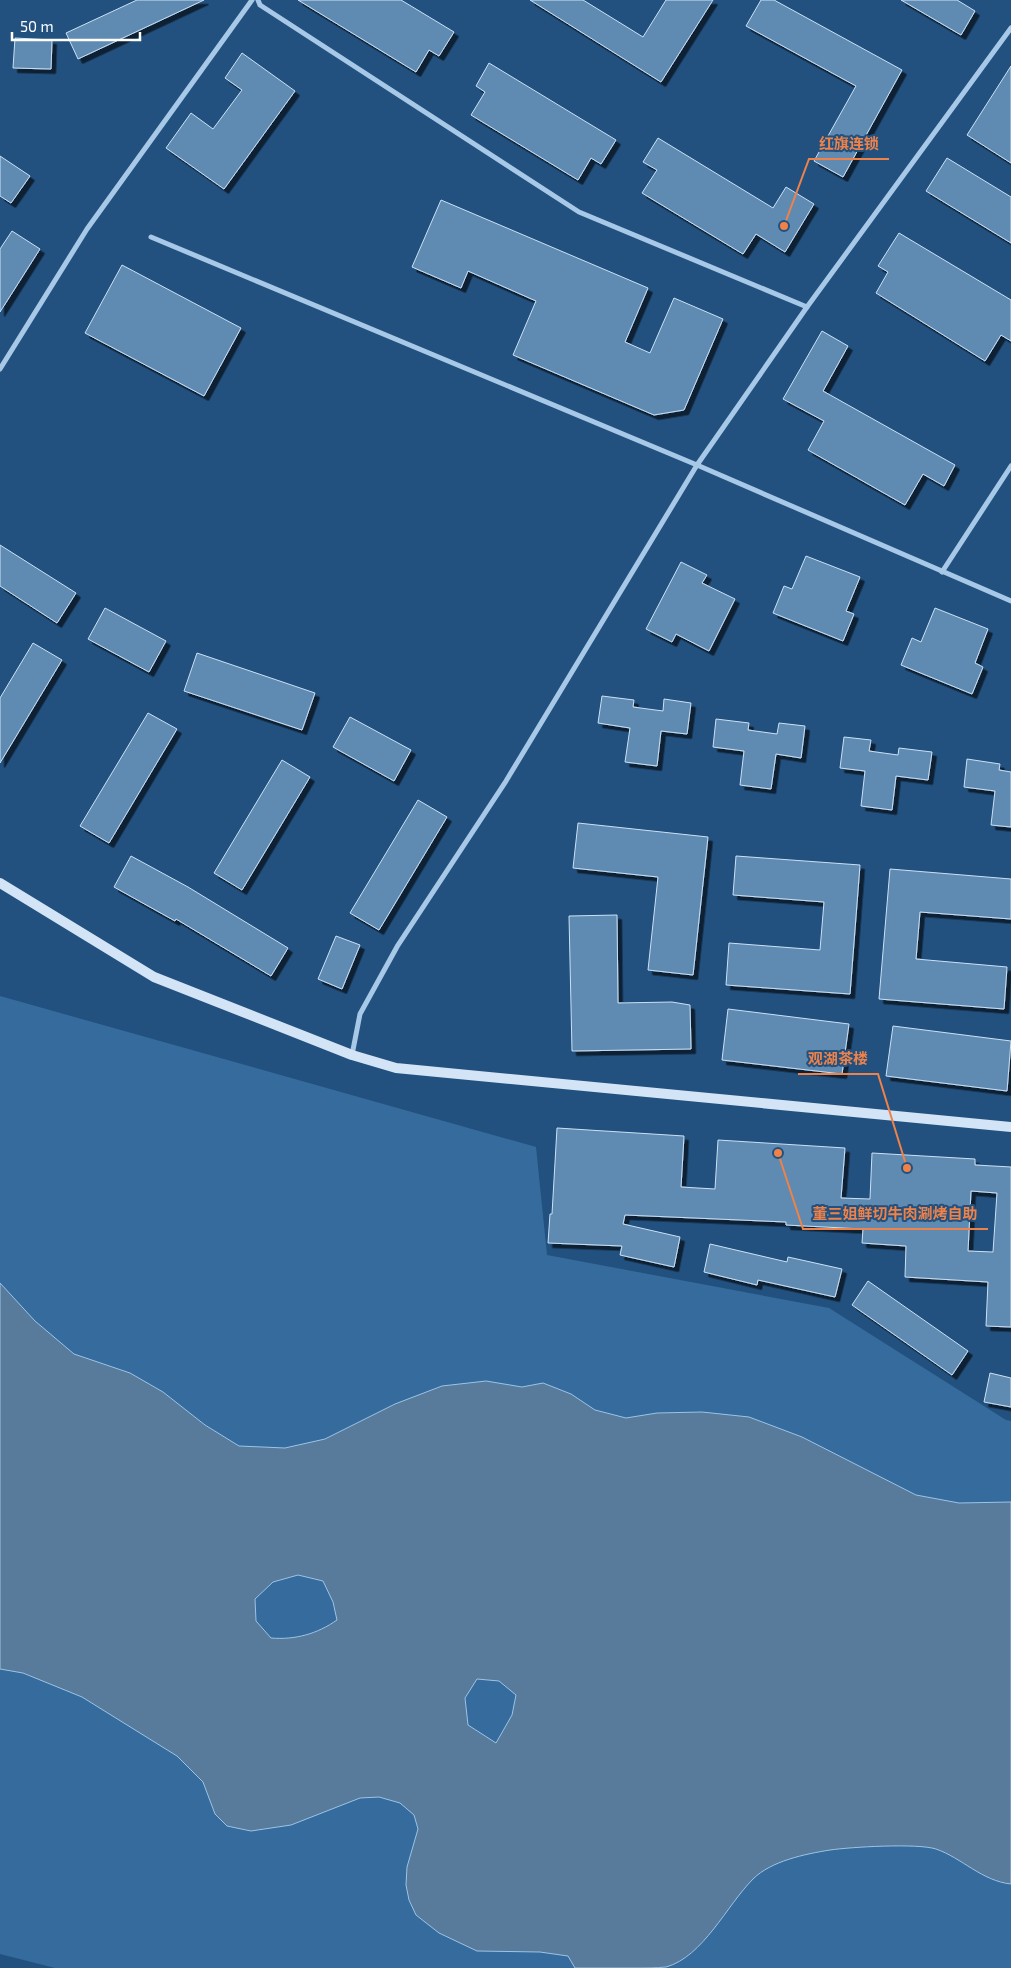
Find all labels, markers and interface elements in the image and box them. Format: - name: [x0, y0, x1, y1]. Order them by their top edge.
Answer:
- scale bar: [12, 10, 140, 42]
- text: 50 m: [20, 17, 54, 35]
- callout: 红旗连锁: [809, 129, 889, 159]
- text: 红旗连锁: [819, 134, 879, 152]
- callout: 观湖茶楼: [798, 1044, 878, 1074]
- text: 观湖茶楼: [808, 1049, 868, 1067]
- callout: 董三姐鲜切牛肉涮烤自助: [803, 1199, 988, 1229]
- text: 董三姐鲜切牛肉涮烤自助: [812, 1204, 978, 1222]

